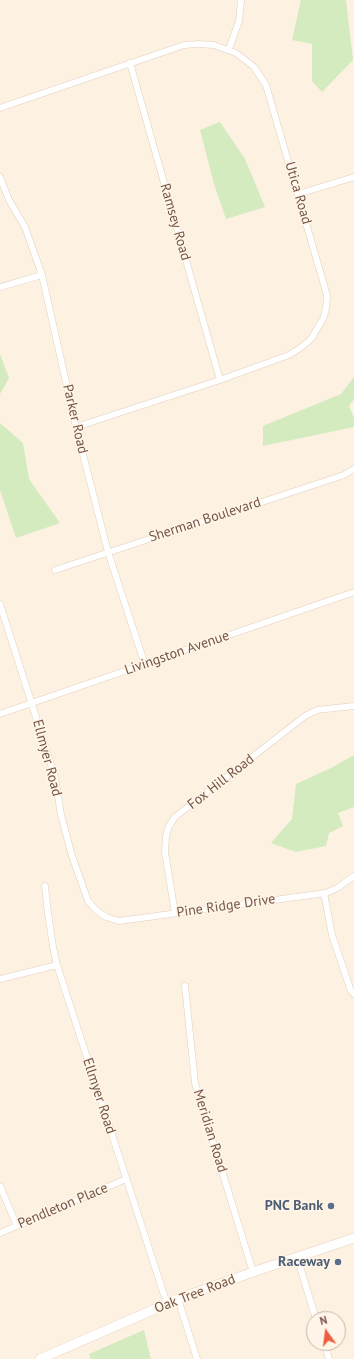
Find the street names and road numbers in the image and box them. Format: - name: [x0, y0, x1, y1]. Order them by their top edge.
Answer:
- street label: Utica Road: [281, 160, 315, 226]
- street label: Ramsey Road: [156, 182, 194, 262]
- street label: Parker Road: [59, 383, 91, 455]
- street label: Sherman Boulevard: [147, 494, 263, 546]
- street label: Livingston Avenue: [122, 627, 232, 679]
- street label: Ellmyer Road: [29, 718, 65, 798]
- street label: Fox Hill Road: [184, 751, 258, 813]
- street label: Pine Ridge Drive: [176, 891, 276, 921]
- street label: Ellmyer Road: [79, 1056, 119, 1136]
- street label: Meridian Road: [189, 1087, 231, 1175]
- street label: Pendleton Place: [15, 1179, 111, 1233]
- street label: Oak Tree Road: [152, 1271, 238, 1317]

